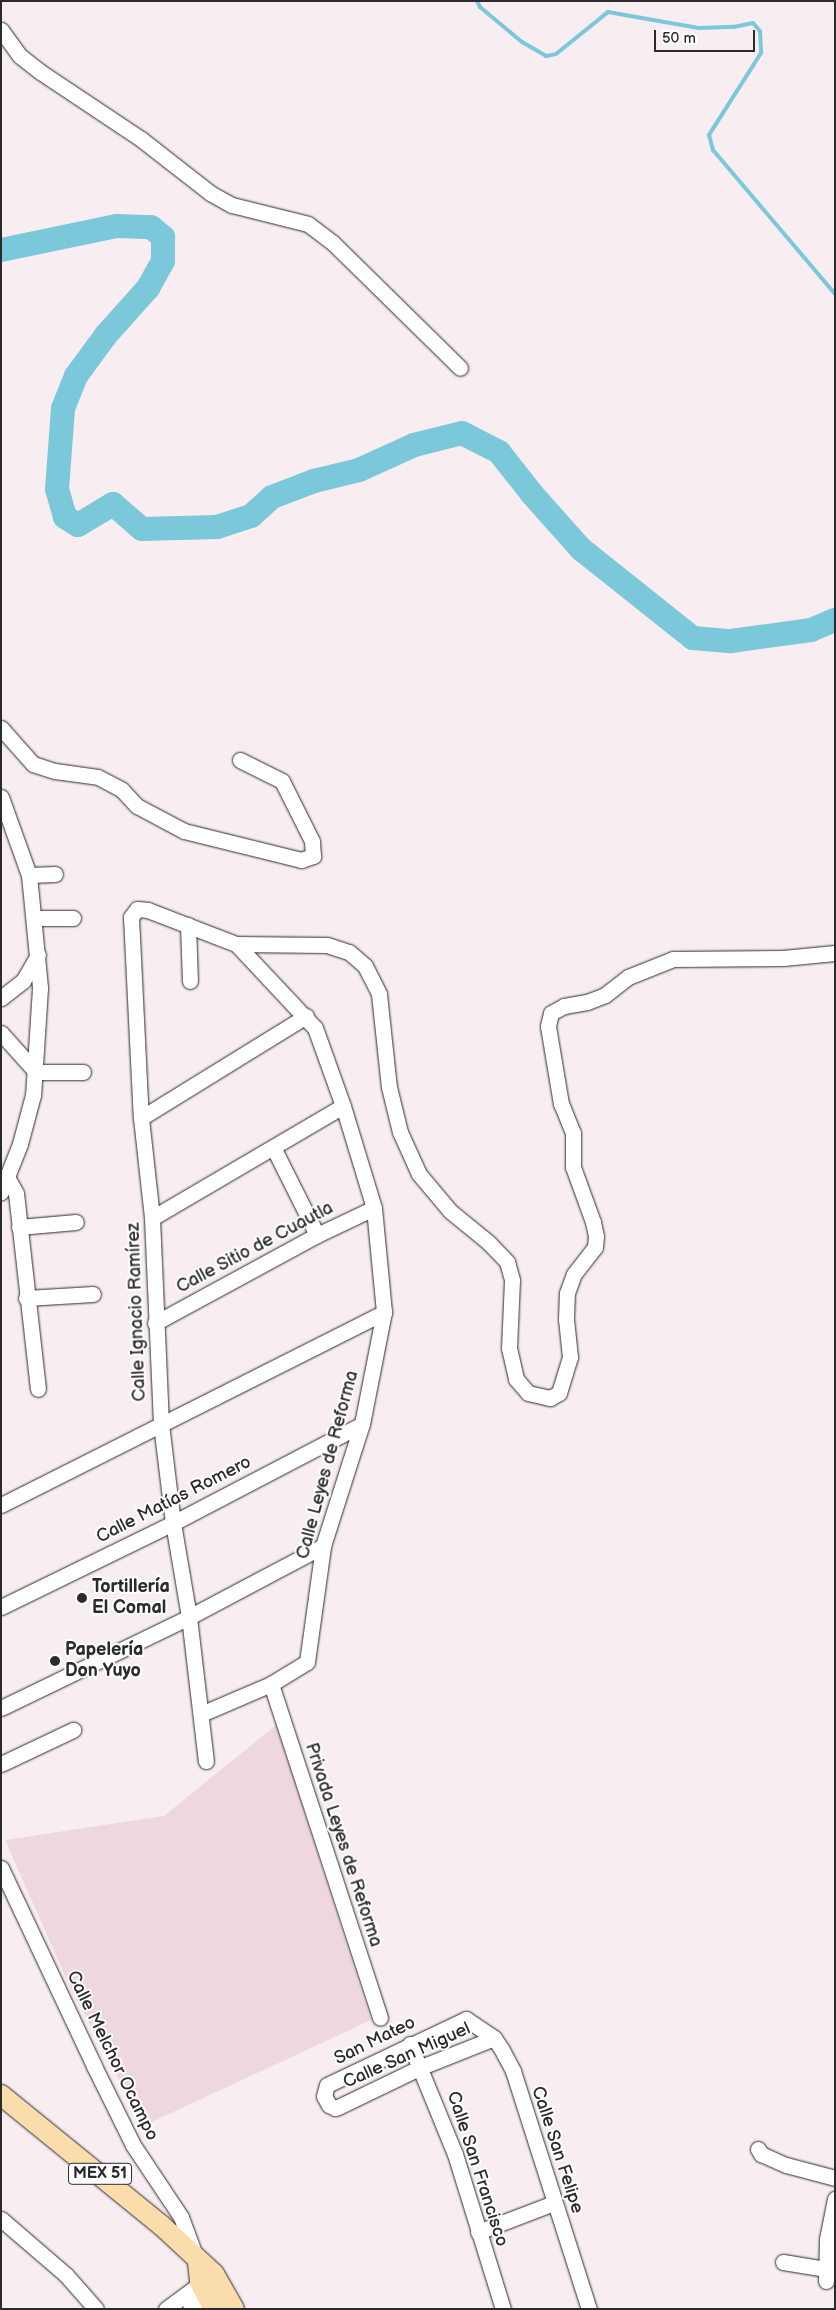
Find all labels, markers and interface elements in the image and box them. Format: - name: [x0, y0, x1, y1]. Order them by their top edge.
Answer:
- scale bar: [656, 20, 757, 52]
- text: 50 m: [662, 29, 696, 48]
- street label: Calle Sitio de Cuautla: [173, 1197, 337, 1299]
- street label: Calle Ignacio Ramírez: [123, 1222, 151, 1402]
- street label: Calle Leyes de Reforma: [292, 1368, 364, 1562]
- street label: Calle Matías Romero: [93, 1452, 255, 1548]
- place label: Tortillería El Comal: [92, 1577, 170, 1620]
- marker: Tortillería El Comal: [76, 1592, 88, 1604]
- place label: Papelería Don Yuyo: [65, 1640, 143, 1682]
- marker: Papelería Don Yuyo: [49, 1655, 61, 1667]
- street label: Privada Leyes de Reforma: [300, 1740, 386, 1950]
- street label: Calle Melchor Ocampo: [61, 1967, 163, 2145]
- street label: San Mateo: [331, 2012, 419, 2070]
- street label: Calle San Miguel: [340, 2018, 474, 2094]
- street label: Calle San Felipe: [526, 2084, 588, 2216]
- street label: Calle San Francisco: [442, 2089, 512, 2249]
- road number: MEX 51: [68, 2160, 132, 2188]

